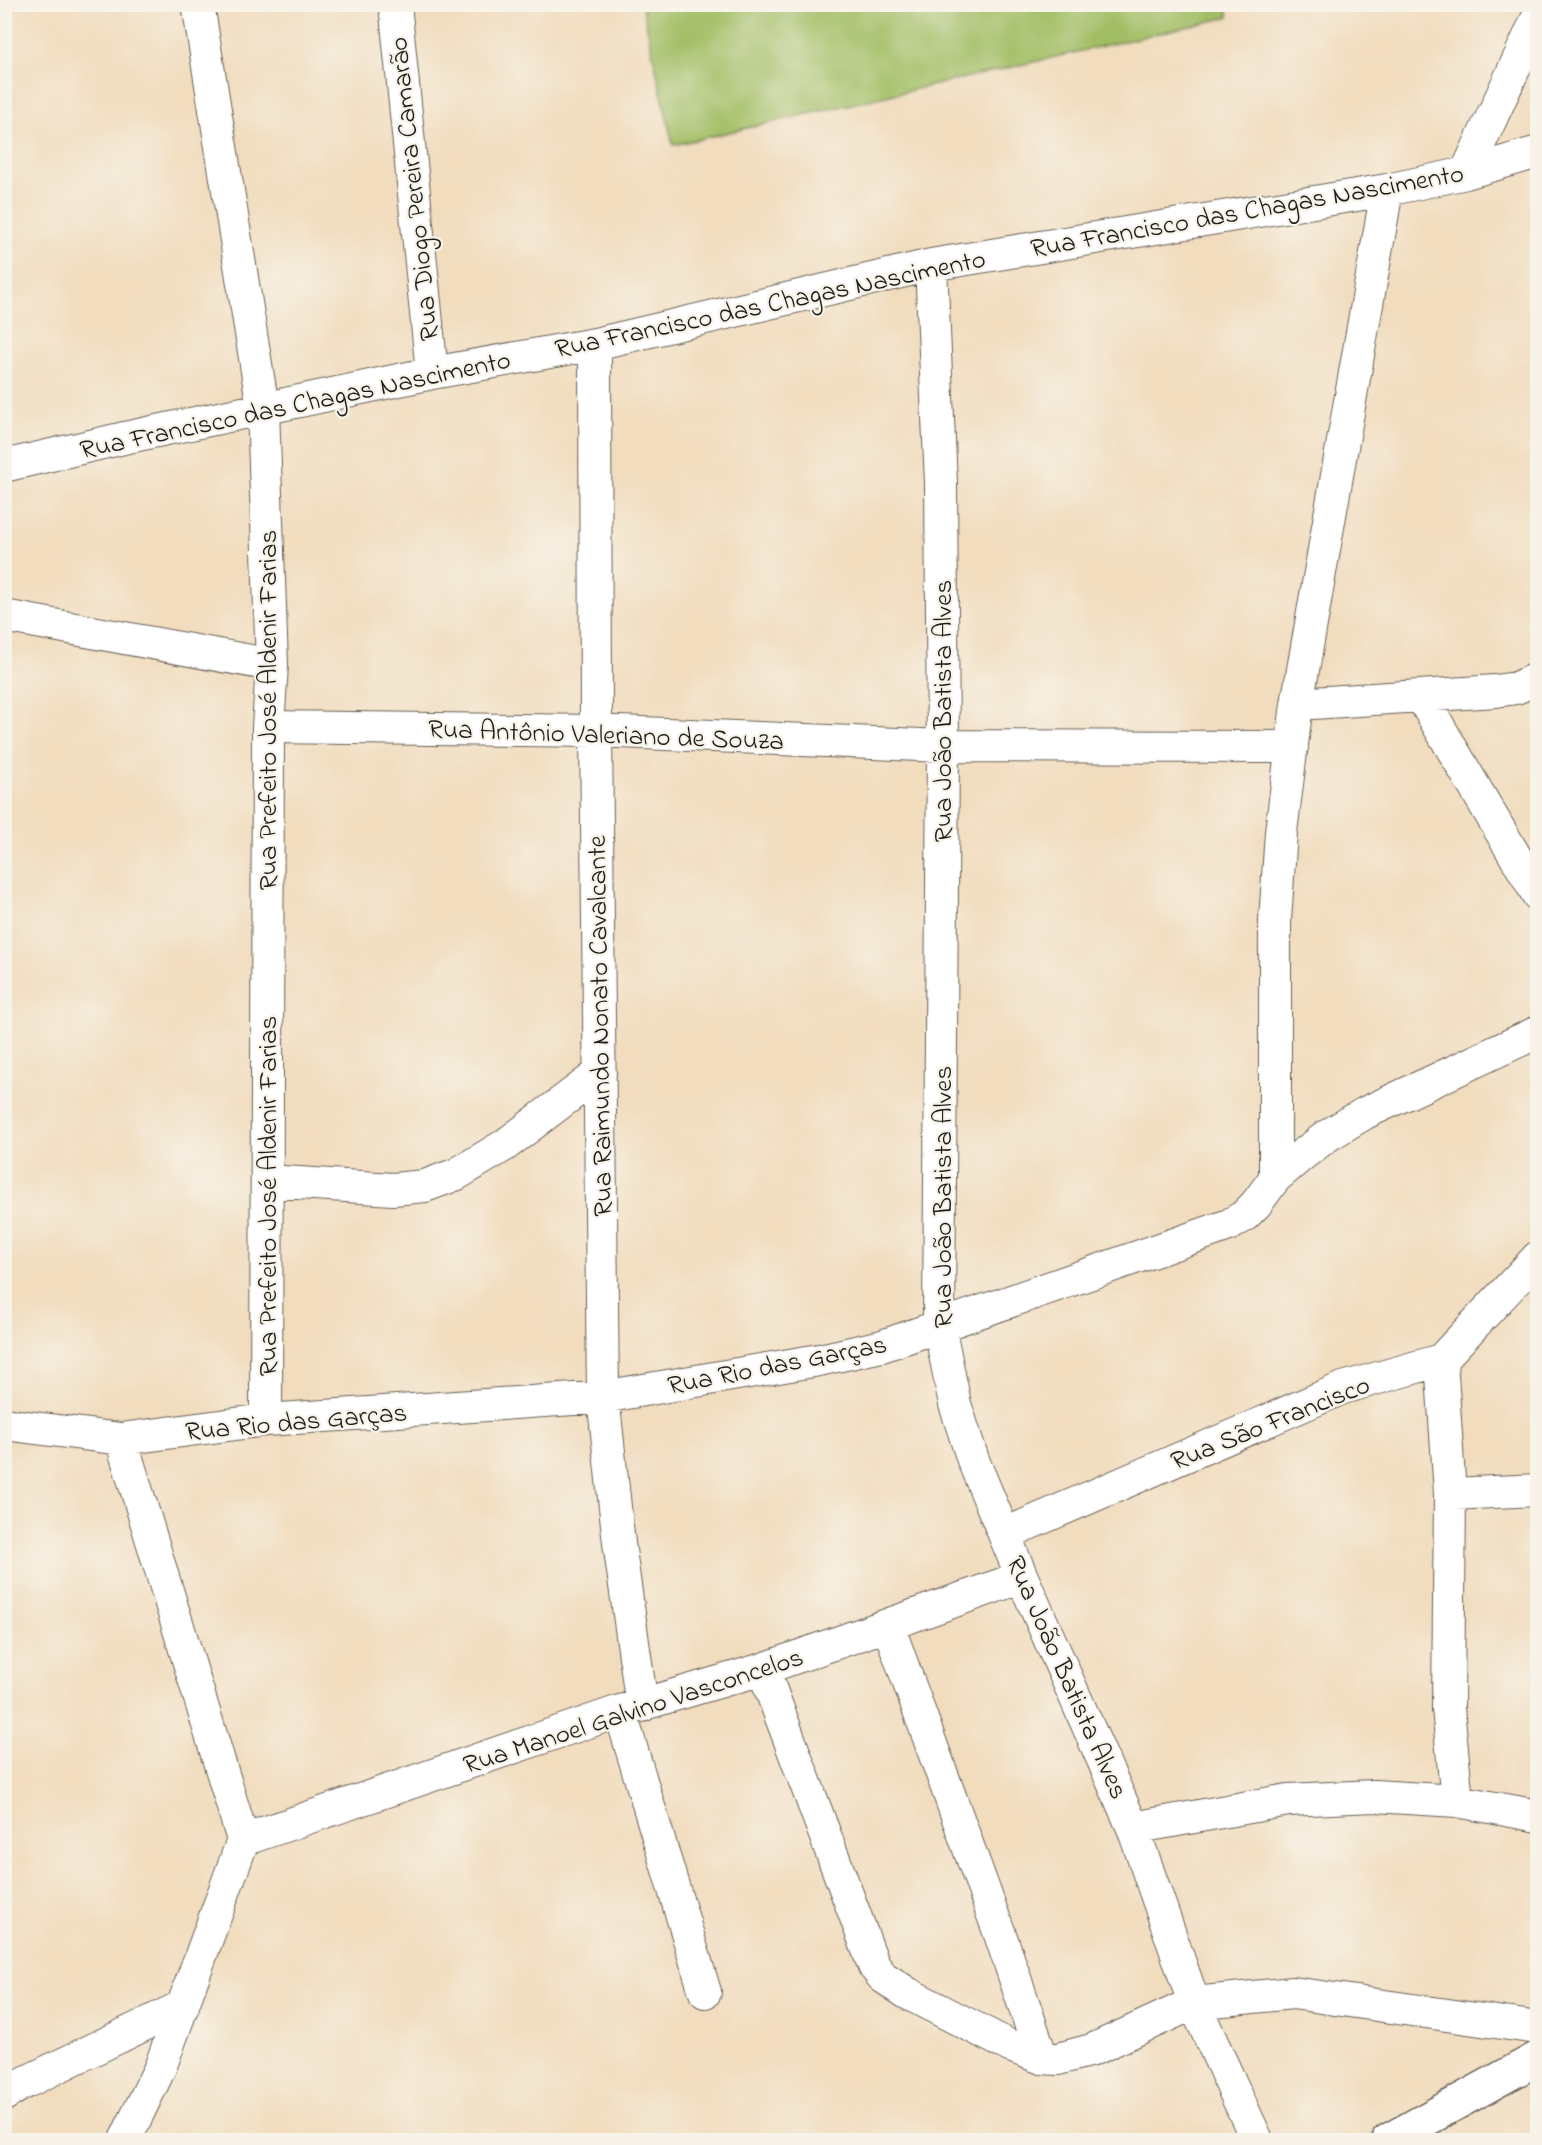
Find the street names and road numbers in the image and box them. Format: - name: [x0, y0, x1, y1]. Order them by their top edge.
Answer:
- street label: Rua Diogo Pereira Camarão: [380, 35, 451, 343]
- street label: Rua Francisco das Chagas Nascimento: [1028, 155, 1467, 270]
- street label: Rua Francisco das Chagas Nascimento: [552, 241, 989, 370]
- street label: Rua Francisco das Chagas Nascimento: [77, 342, 514, 471]
- street label: Rua Prefeito José Aldenir Farias: [250, 530, 289, 890]
- street label: Rua João Batista Alves: [925, 580, 964, 842]
- street label: Rua Antônio Valeriano de Souza: [427, 711, 785, 762]
- street label: Rua Raimundo Nonato Cavalcante: [579, 834, 624, 1217]
- street label: Rua Prefeito José Aldenir Farias: [250, 1016, 289, 1376]
- street label: Rua João Batista Alves: [925, 1066, 964, 1328]
- street label: Rua Rio das Garças: [664, 1326, 890, 1407]
- street label: Rua São Francisco: [1166, 1367, 1376, 1482]
- street label: Rua Rio das Garças: [184, 1394, 409, 1453]
- street label: Rua João Batista Alves: [995, 1550, 1137, 1806]
- street label: Rua Manoel Galvino Vasconcelos: [459, 1639, 809, 1786]

